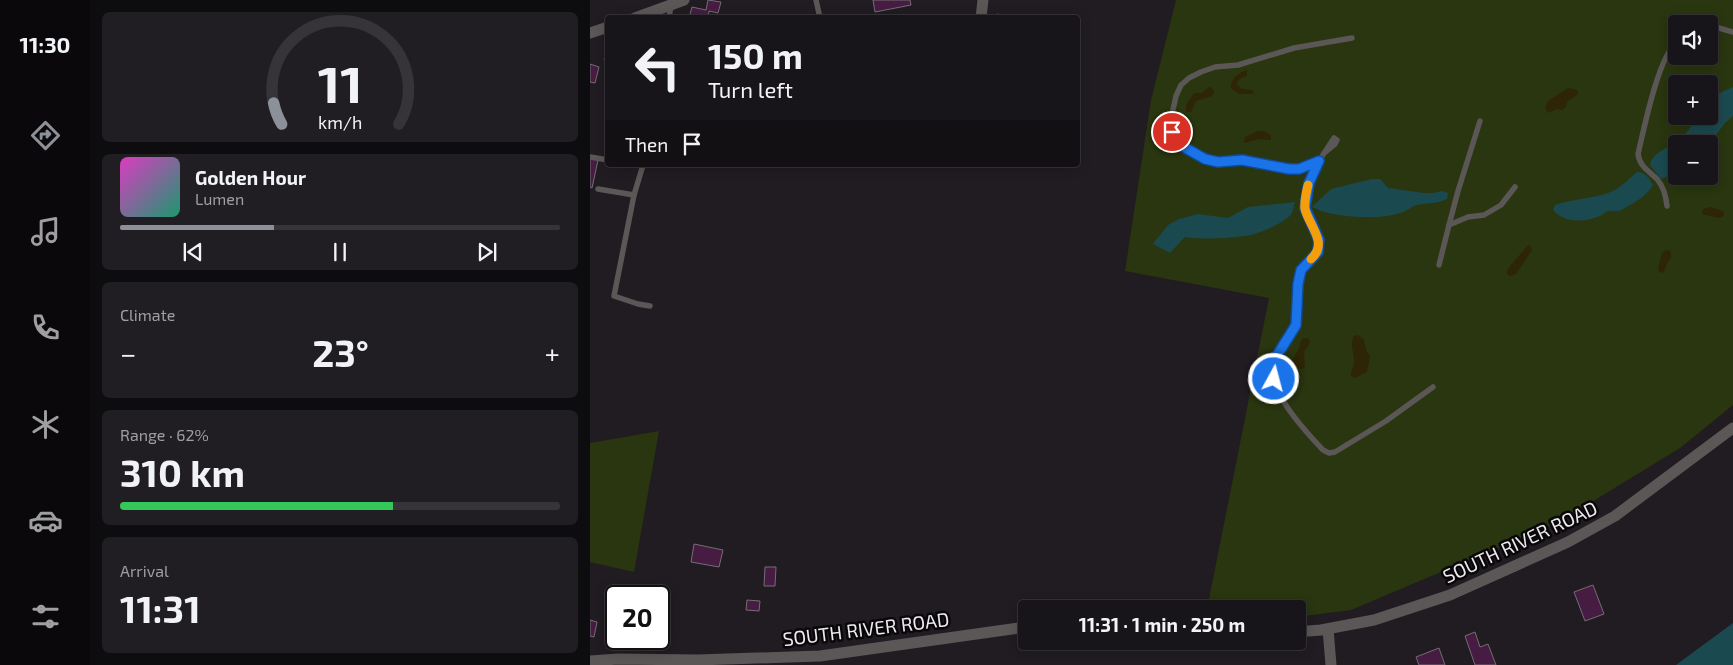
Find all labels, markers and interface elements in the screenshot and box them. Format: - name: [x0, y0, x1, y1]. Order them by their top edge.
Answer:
- map controls: [1668, 15, 1718, 185]
- button: sound: [1668, 15, 1718, 65]
- text: 11:30: [19, 31, 71, 57]
- text: 150 m: [708, 34, 803, 76]
- icon: left: [625, 35, 690, 100]
- text: 11: [318, 51, 362, 113]
- button: +: [1668, 75, 1718, 125]
- text: Turn left: [708, 76, 793, 102]
- text: km/h: [318, 111, 362, 133]
- pin: [1151, 111, 1193, 153]
- icon: directions: [28, 118, 63, 153]
- icon: arrive: [1158, 118, 1186, 146]
- icon: arrive: [678, 130, 706, 158]
- text: Then: [625, 133, 668, 156]
- button: −: [1668, 135, 1718, 185]
- text: Golden Hour: [195, 166, 306, 189]
- text: Lumen: [195, 189, 244, 208]
- icon: music: [28, 214, 63, 249]
- icon: previous: [179, 238, 207, 266]
- icon: pause: [326, 238, 354, 266]
- icon: next: [473, 238, 501, 266]
- text: Climate: [120, 305, 175, 324]
- icon: phone: [28, 310, 63, 345]
- text: 23°: [312, 329, 369, 375]
- text: −: [120, 336, 136, 370]
- text: +: [545, 336, 560, 370]
- position arrow: [1247, 352, 1299, 404]
- icon: climate: [28, 407, 63, 442]
- text: Range · 62%: [120, 425, 209, 444]
- text: 310 km: [120, 449, 245, 495]
- street label: SOUTH RIVER ROAD: [1439, 496, 1601, 587]
- icon: car: [28, 503, 63, 538]
- text: Arrival: [120, 561, 169, 580]
- text: 11:31: [120, 585, 201, 631]
- speed limit sign: 20: [605, 585, 670, 650]
- icon: filters: [28, 599, 63, 634]
- street label: SOUTH RIVER ROAD: [781, 607, 951, 650]
- text: 11:31 · 1 min · 250 m: [1079, 613, 1245, 636]

